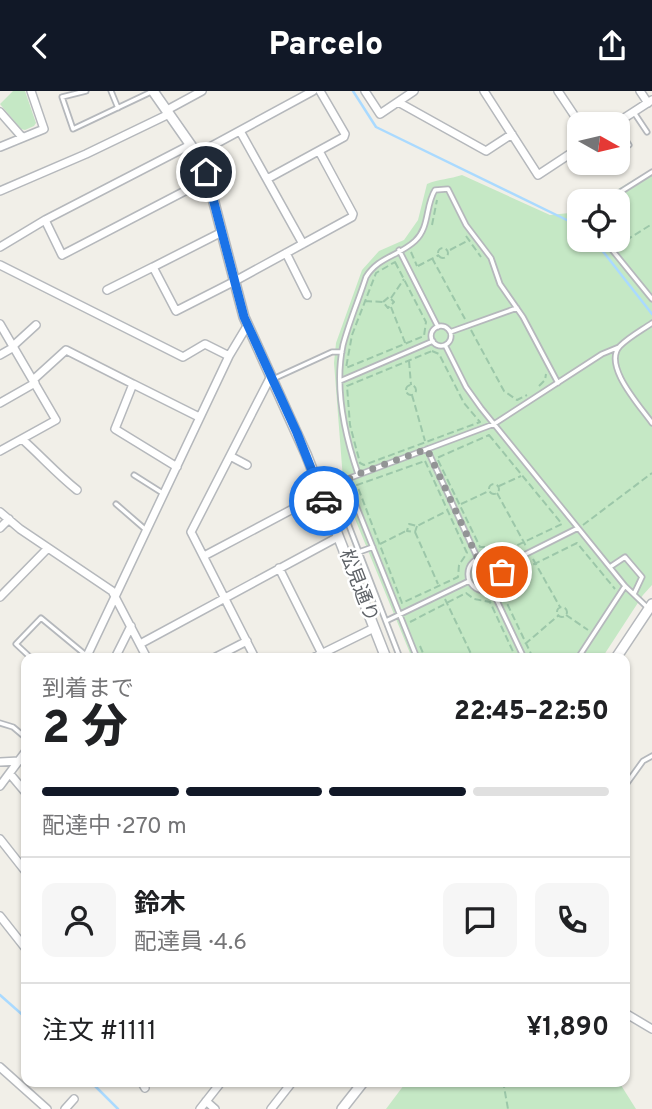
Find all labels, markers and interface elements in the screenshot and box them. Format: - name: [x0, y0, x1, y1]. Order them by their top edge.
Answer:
- text: Parcelo: [269, 26, 383, 66]
- icon: back: [21, 27, 59, 65]
- icon: share: [593, 27, 631, 65]
- north arrow: [567, 112, 630, 175]
- map controls: [567, 112, 630, 252]
- pin: [176, 142, 236, 202]
- icon: home: [187, 153, 225, 191]
- button: locate: [567, 189, 630, 252]
- courier: [289, 466, 359, 536]
- icon: car: [305, 482, 343, 520]
- pin: [472, 542, 532, 602]
- street label: 松見通り: [333, 546, 383, 626]
- icon: bag: [483, 553, 521, 591]
- text: 到着まで: [42, 676, 134, 705]
- text: 22:45–22:50: [454, 696, 609, 729]
- text: 2 分: [42, 701, 128, 760]
- text: 配達中 · 270 m: [42, 813, 187, 842]
- button: person: [42, 883, 116, 957]
- button: chat: [443, 883, 517, 957]
- button: phone: [535, 883, 609, 957]
- text: 鈴木: [134, 889, 186, 922]
- text: 配達員 · 4.6: [134, 929, 247, 958]
- text: ¥1,890: [527, 1012, 609, 1045]
- text: 注文 #1111: [42, 1016, 157, 1049]

